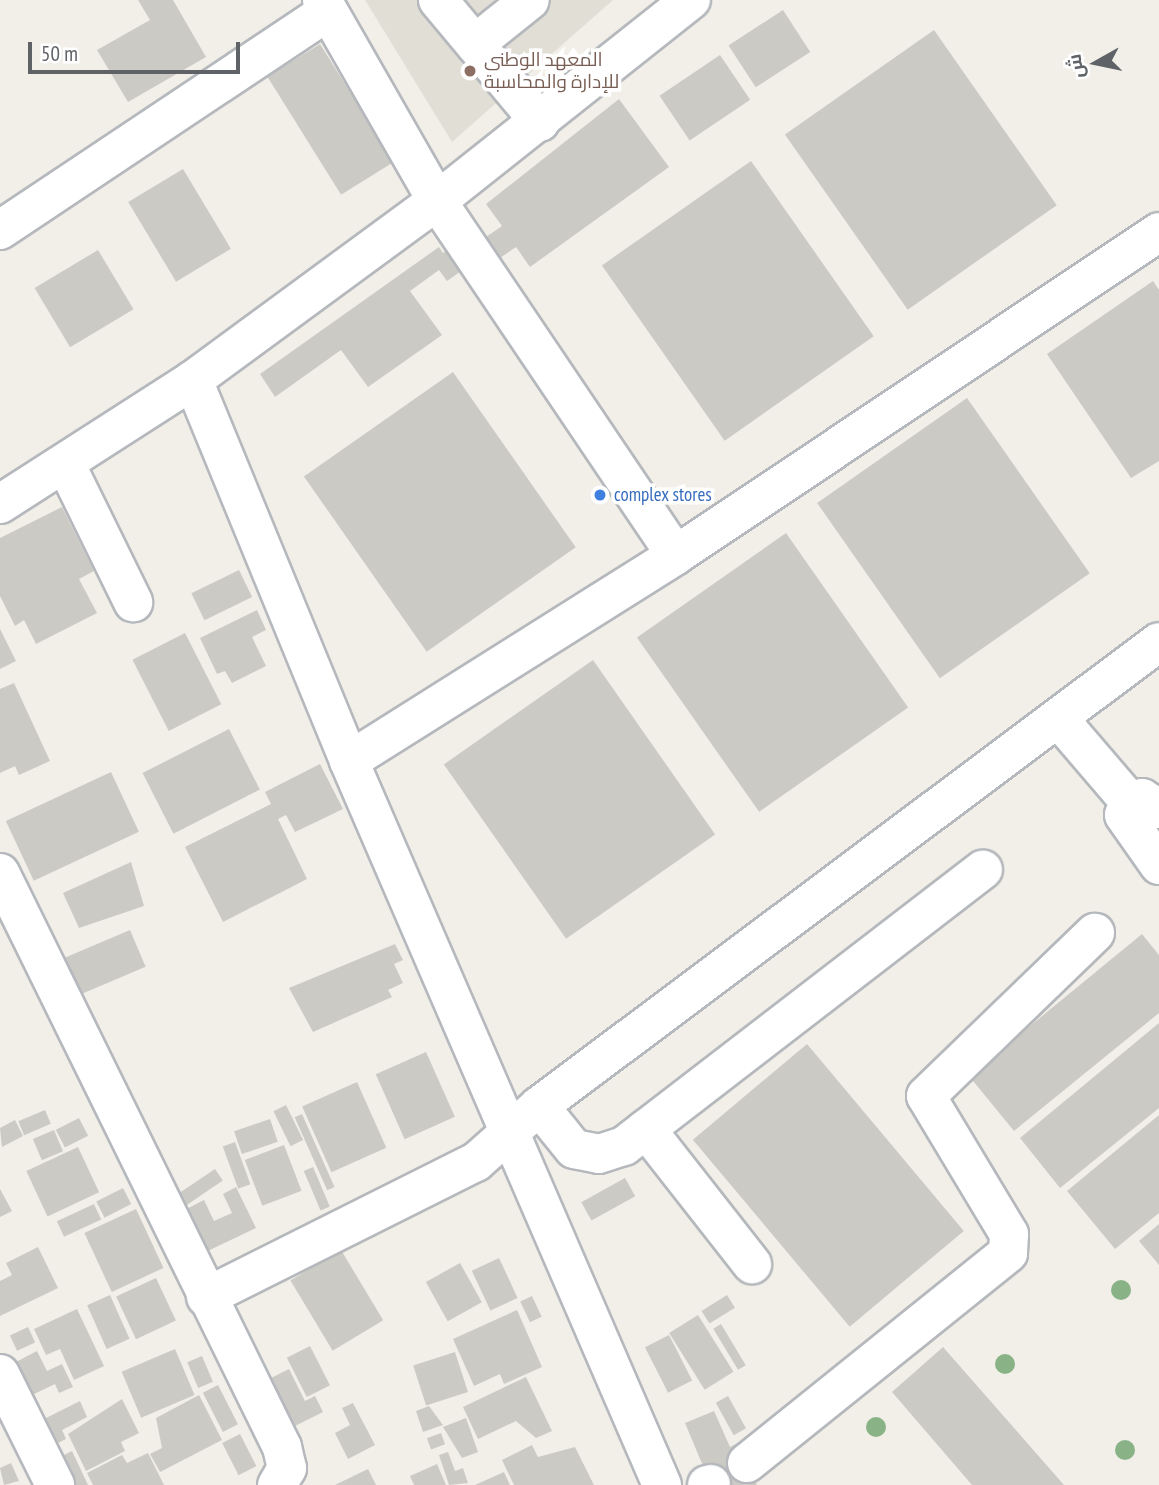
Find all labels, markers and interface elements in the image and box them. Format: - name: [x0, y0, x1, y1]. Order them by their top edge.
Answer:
- scale bar: [32, 28, 243, 72]
- north arrow: [1061, 28, 1131, 98]
- text: 50 m: [41, 40, 78, 67]
- place label: المعهد الوطني للإدارة والمحاسبة: [484, 49, 619, 93]
- text: ش: [1061, 52, 1089, 80]
- marker: المعهد الوطني للإدارة والمحاسبة: [462, 63, 478, 79]
- place label: complex stores: [614, 484, 712, 506]
- marker: complex stores: [592, 487, 608, 503]

